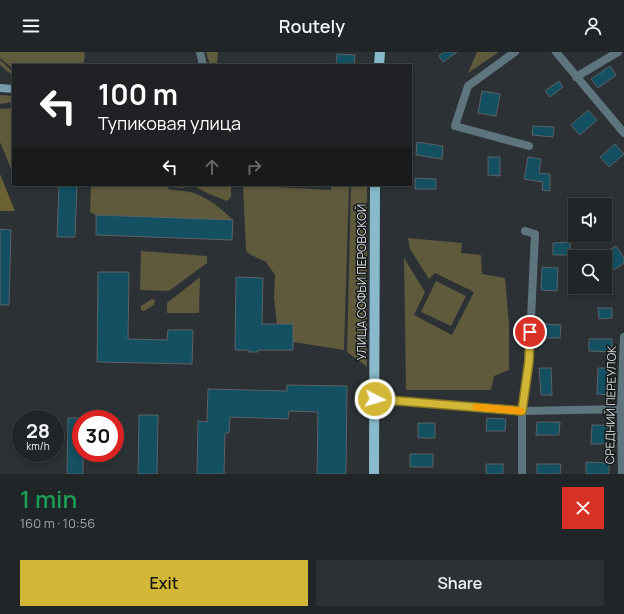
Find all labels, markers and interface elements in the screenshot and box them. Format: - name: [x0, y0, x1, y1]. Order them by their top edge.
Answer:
- text: Routely: [279, 14, 345, 38]
- icon: menu: [20, 15, 42, 37]
- icon: person: [582, 15, 604, 37]
- text: 100 m: [98, 75, 178, 113]
- icon: left: [32, 80, 84, 132]
- text: Тупиковая улица: [98, 111, 241, 135]
- icon: left: [159, 156, 181, 178]
- icon: ahead: [201, 156, 223, 178]
- icon: right: [243, 156, 265, 178]
- map controls: [568, 198, 612, 294]
- button: sound: [568, 198, 612, 242]
- street label: УЛИЦА СОФЬИ ПЕРОВСКОЙ: [353, 204, 370, 360]
- button: search: [568, 250, 612, 294]
- pin: [513, 315, 547, 349]
- icon: arrive: [519, 321, 541, 343]
- street label: СРЕДНИЙ ПЕРЕУЛОК: [601, 345, 620, 464]
- position arrow: [354, 378, 396, 420]
- speed limit sign: 30: [72, 410, 124, 462]
- text: 28: [26, 417, 50, 444]
- text: km/h: [26, 439, 50, 453]
- text: 1 min: [20, 482, 77, 515]
- button: close: [562, 487, 604, 529]
- text: 160 m · 10:56: [20, 514, 95, 532]
- button: Exit: [20, 560, 308, 606]
- button: Share: [316, 560, 604, 606]

